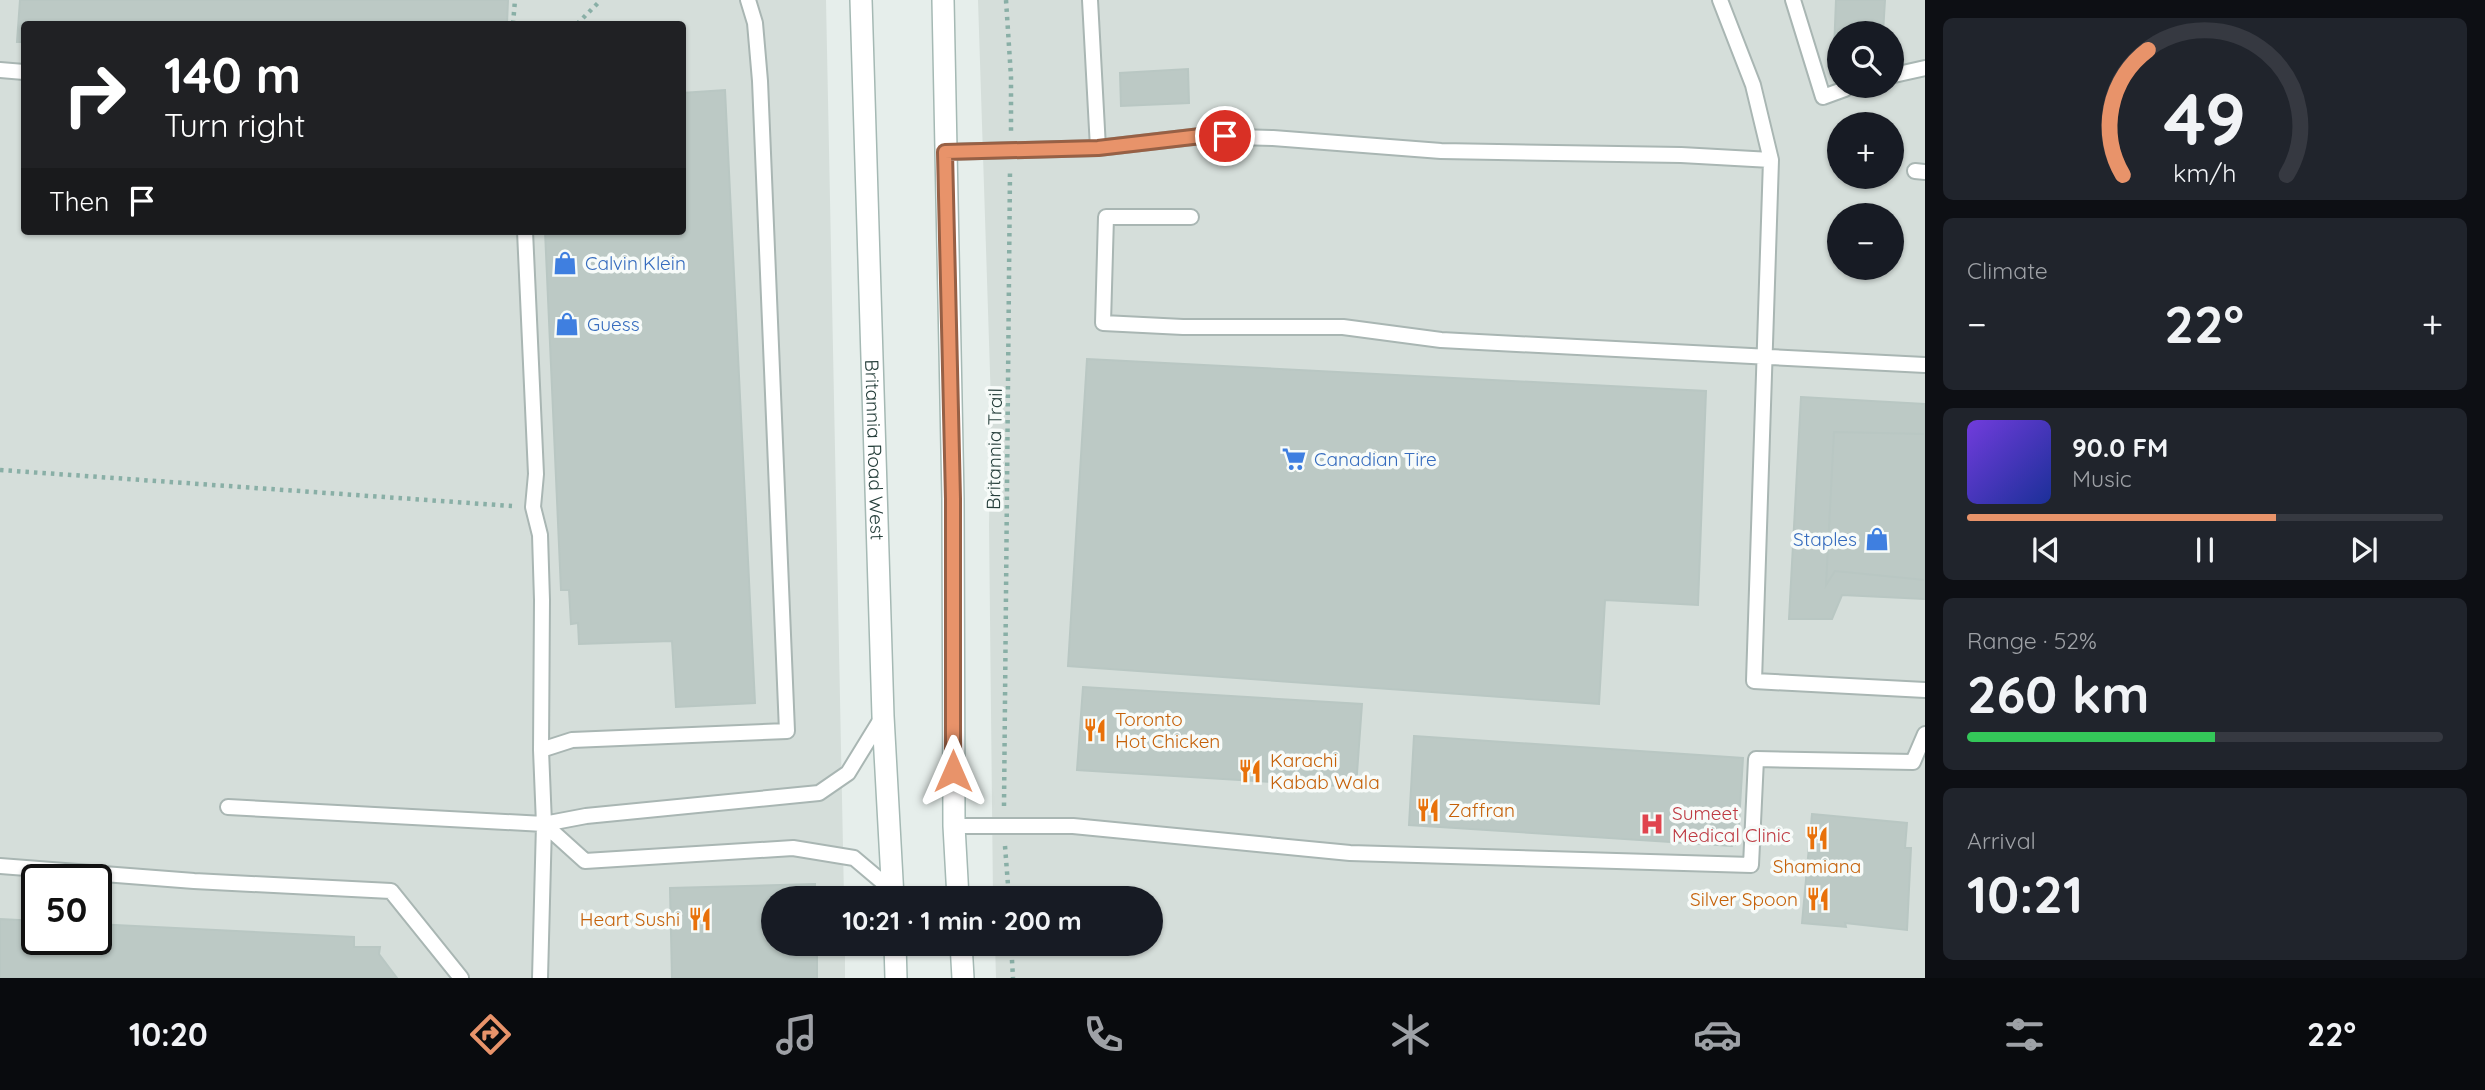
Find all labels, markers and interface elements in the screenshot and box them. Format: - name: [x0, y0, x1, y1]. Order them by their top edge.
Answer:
- map controls: [1827, 21, 1904, 280]
- button: search: [1827, 21, 1904, 98]
- text: 140 m: [164, 44, 301, 105]
- icon: right: [49, 49, 140, 140]
- text: 49: [2164, 72, 2246, 163]
- text: Turn right: [164, 105, 305, 145]
- pin: [1195, 106, 1255, 166]
- button: +: [1827, 112, 1904, 189]
- icon: arrive: [1206, 117, 1244, 155]
- text: km/h: [2173, 157, 2237, 188]
- icon: arrive: [123, 182, 161, 220]
- text: Then: [49, 185, 109, 218]
- button: −: [1827, 203, 1904, 280]
- shop icon: Calvin Klein: [551, 249, 579, 277]
- place label: Calvin Klein: [585, 251, 686, 275]
- text: Climate: [1967, 256, 2048, 285]
- text: 22°: [2164, 291, 2244, 356]
- text: −: [1967, 300, 1987, 348]
- text: +: [2422, 300, 2443, 348]
- shop icon: Guess: [553, 310, 581, 338]
- place label: Guess: [587, 312, 640, 336]
- street label: Britannia Road West: [860, 359, 890, 541]
- street label: Britannia Trail: [981, 388, 1007, 510]
- text: 90.0 FM: [2072, 431, 2168, 464]
- supermarket icon: Canadian Tire: [1280, 445, 1308, 473]
- place label: Canadian Tire: [1314, 447, 1437, 471]
- text: Music: [2072, 464, 2132, 493]
- shop icon: Staples: [1863, 525, 1891, 553]
- place label: Staples: [1793, 527, 1857, 551]
- icon: previous: [2027, 531, 2065, 569]
- icon: pause: [2186, 531, 2224, 569]
- icon: next: [2345, 531, 2383, 569]
- text: Range · 52%: [1967, 626, 2097, 655]
- text: 260 km: [1967, 661, 2149, 726]
- place label: Toronto Hot Chicken: [1115, 707, 1220, 753]
- restaurant icon: Toronto Hot Chicken: [1081, 716, 1109, 744]
- position arrow: [916, 734, 990, 808]
- place label: Karachi Kabab Wala: [1270, 748, 1380, 794]
- restaurant icon: Karachi Kabab Wala: [1236, 757, 1264, 785]
- restaurant icon: Zaffran: [1414, 796, 1442, 824]
- place label: Zaffran: [1448, 798, 1515, 822]
- place label: Sumeet Medical Clinic: [1672, 801, 1791, 847]
- hospital icon: Sumeet Medical Clinic: [1638, 810, 1666, 838]
- restaurant icon: Shamiana: [1803, 824, 1831, 852]
- text: Arrival: [1967, 826, 2036, 855]
- place label: Shamiana: [1773, 854, 1861, 878]
- text: 10:21: [1967, 861, 2083, 926]
- speed limit sign: 50: [21, 864, 112, 955]
- restaurant icon: Silver Spoon: [1804, 885, 1832, 913]
- place label: Silver Spoon: [1690, 887, 1798, 911]
- text: 10:21 · 1 min · 200 m: [842, 904, 1082, 937]
- restaurant icon: Heart Sushi: [686, 905, 714, 933]
- place label: Heart Sushi: [580, 907, 680, 931]
- icon: directions: [466, 1010, 515, 1059]
- icon: music: [772, 1010, 821, 1059]
- icon: phone: [1079, 1010, 1128, 1059]
- icon: climate: [1386, 1010, 1435, 1059]
- icon: car: [1693, 1010, 1742, 1059]
- icon: filters: [2000, 1010, 2049, 1059]
- text: 10:20: [129, 1014, 208, 1054]
- text: 22°: [2307, 1014, 2356, 1054]

